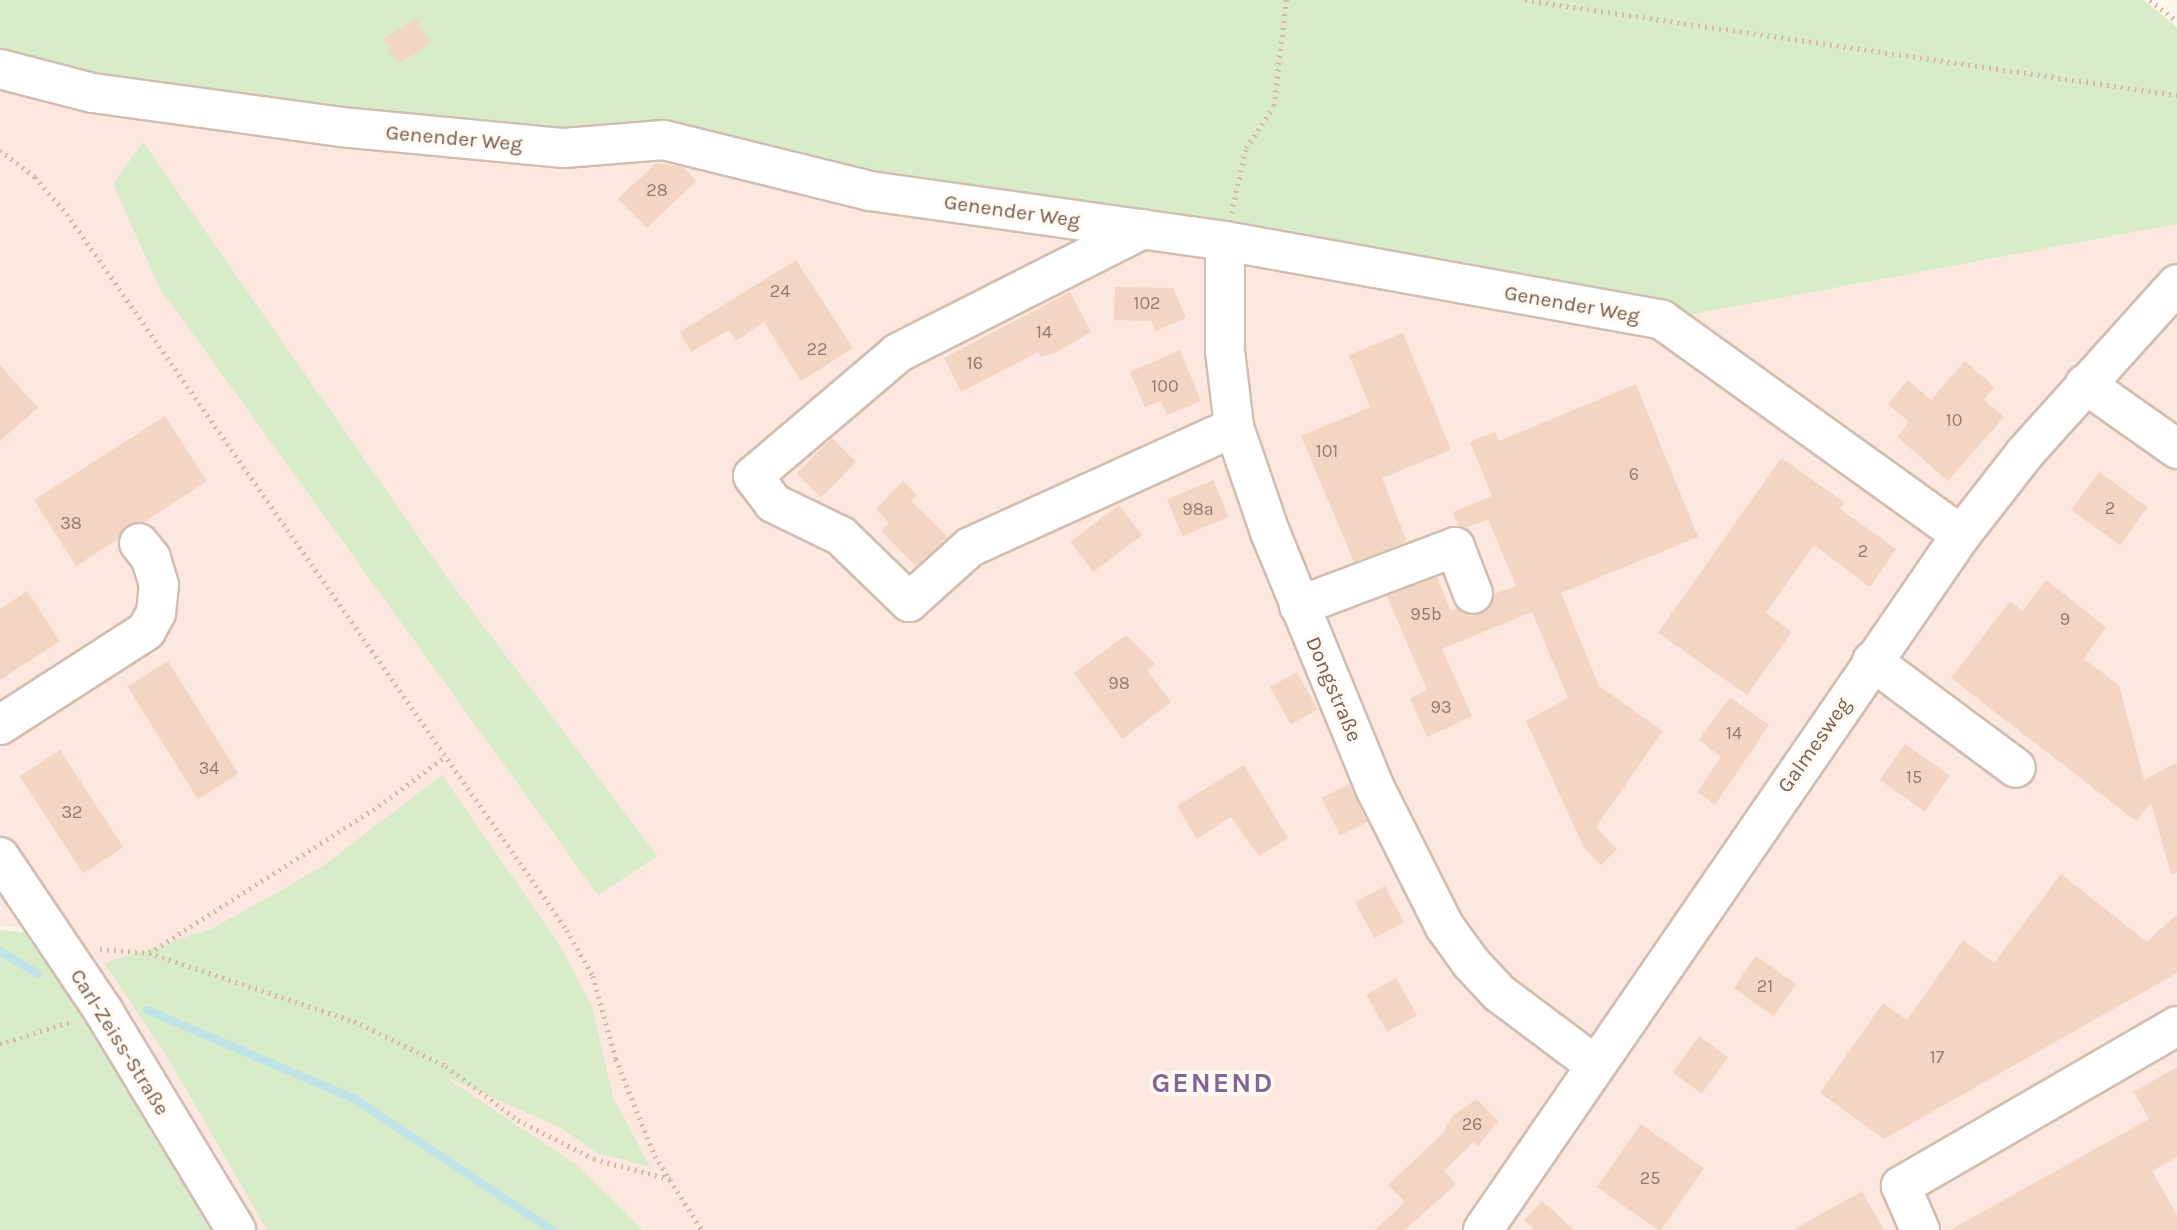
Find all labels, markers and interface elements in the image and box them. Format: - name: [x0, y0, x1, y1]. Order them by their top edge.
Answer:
- street label: Genender Weg: [385, 119, 523, 157]
- house number: 28: [646, 179, 668, 201]
- street label: Genender Weg: [942, 189, 1082, 233]
- house number: 24: [770, 280, 790, 302]
- street label: Genender Weg: [1502, 280, 1642, 328]
- house number: 102: [1133, 292, 1161, 314]
- house number: 14: [1036, 321, 1052, 343]
- house number: 22: [807, 338, 827, 360]
- house number: 16: [967, 352, 983, 374]
- house number: 100: [1151, 375, 1179, 397]
- house number: 10: [1946, 409, 1962, 431]
- house number: 101: [1316, 440, 1338, 462]
- house number: 6: [1629, 463, 1639, 485]
- house number: 2: [2105, 497, 2115, 519]
- house number: 98a: [1182, 498, 1214, 520]
- house number: 38: [60, 512, 82, 534]
- house number: 2: [1858, 540, 1868, 562]
- house number: 95b: [1410, 603, 1442, 625]
- house number: 9: [2060, 608, 2070, 630]
- street label: Dongstraße: [1301, 633, 1367, 745]
- house number: 98: [1108, 672, 1130, 694]
- street label: Galmesweg: [1772, 693, 1856, 797]
- house number: 93: [1430, 696, 1452, 718]
- house number: 14: [1726, 722, 1742, 744]
- house number: 34: [199, 757, 219, 779]
- house number: 15: [1906, 766, 1922, 788]
- house number: 32: [61, 801, 83, 823]
- street label: Carl-Zeiss-Straße: [65, 964, 175, 1120]
- house number: 21: [1757, 975, 1773, 997]
- house number: 17: [1930, 1046, 1944, 1068]
- district label: GENEND: [1152, 1066, 1274, 1100]
- house number: 26: [1462, 1113, 1482, 1135]
- house number: 25: [1640, 1167, 1660, 1189]

